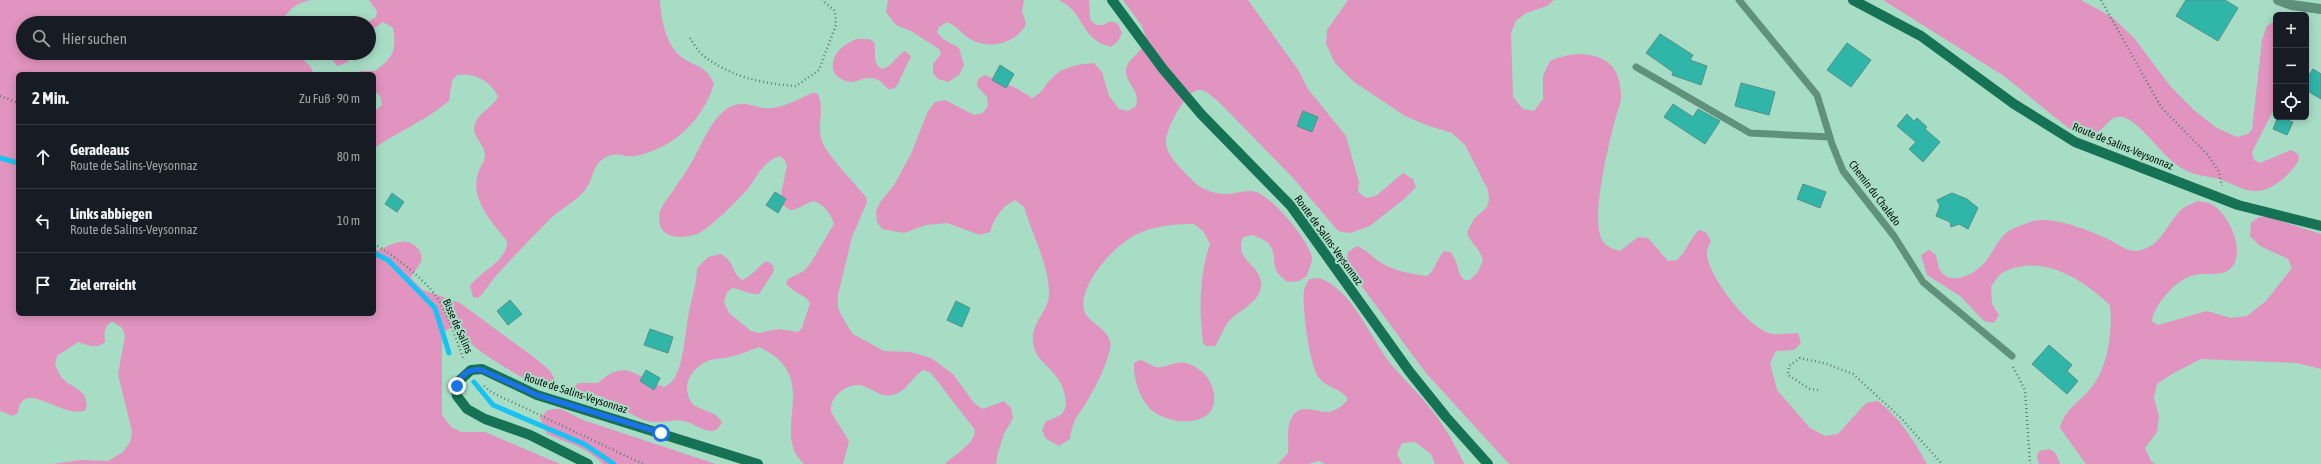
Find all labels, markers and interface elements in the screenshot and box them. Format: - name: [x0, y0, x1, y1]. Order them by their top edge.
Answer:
- map controls: [2273, 12, 2309, 120]
- button: +: [2273, 12, 2309, 48]
- search box: [16, 16, 376, 60]
- icon: search: [30, 27, 52, 49]
- text: Hier suchen: [62, 30, 127, 47]
- button: −: [2273, 48, 2309, 84]
- button: locate: [2273, 84, 2309, 120]
- text: 2 Min.: [32, 88, 69, 108]
- text: Zu Fuß · 90 m: [299, 91, 360, 106]
- street label: Route de Salins-Veysonnaz: [2071, 120, 2175, 172]
- text: Geradeaus: [70, 141, 129, 158]
- icon: ahead: [32, 146, 54, 168]
- text: 80 m: [337, 149, 360, 164]
- text: Route de Salins-Veysonnaz: [70, 158, 197, 173]
- street label: Chemin du Chalèdo: [1847, 158, 1903, 228]
- street label: Route de Salins-Veysonnaz: [1292, 193, 1366, 287]
- text: Links abbiegen: [70, 205, 152, 222]
- icon: left: [32, 210, 54, 232]
- text: 10 m: [337, 213, 360, 228]
- text: Route de Salins-Veysonnaz: [70, 222, 197, 237]
- icon: arrive: [32, 274, 54, 296]
- text: Ziel erreicht: [70, 276, 136, 293]
- street label: Bisse de Salins: [441, 297, 475, 355]
- street label: Route de Salins-Veysonnaz: [523, 371, 629, 415]
- route end: [448, 377, 466, 395]
- route start: [652, 424, 670, 442]

